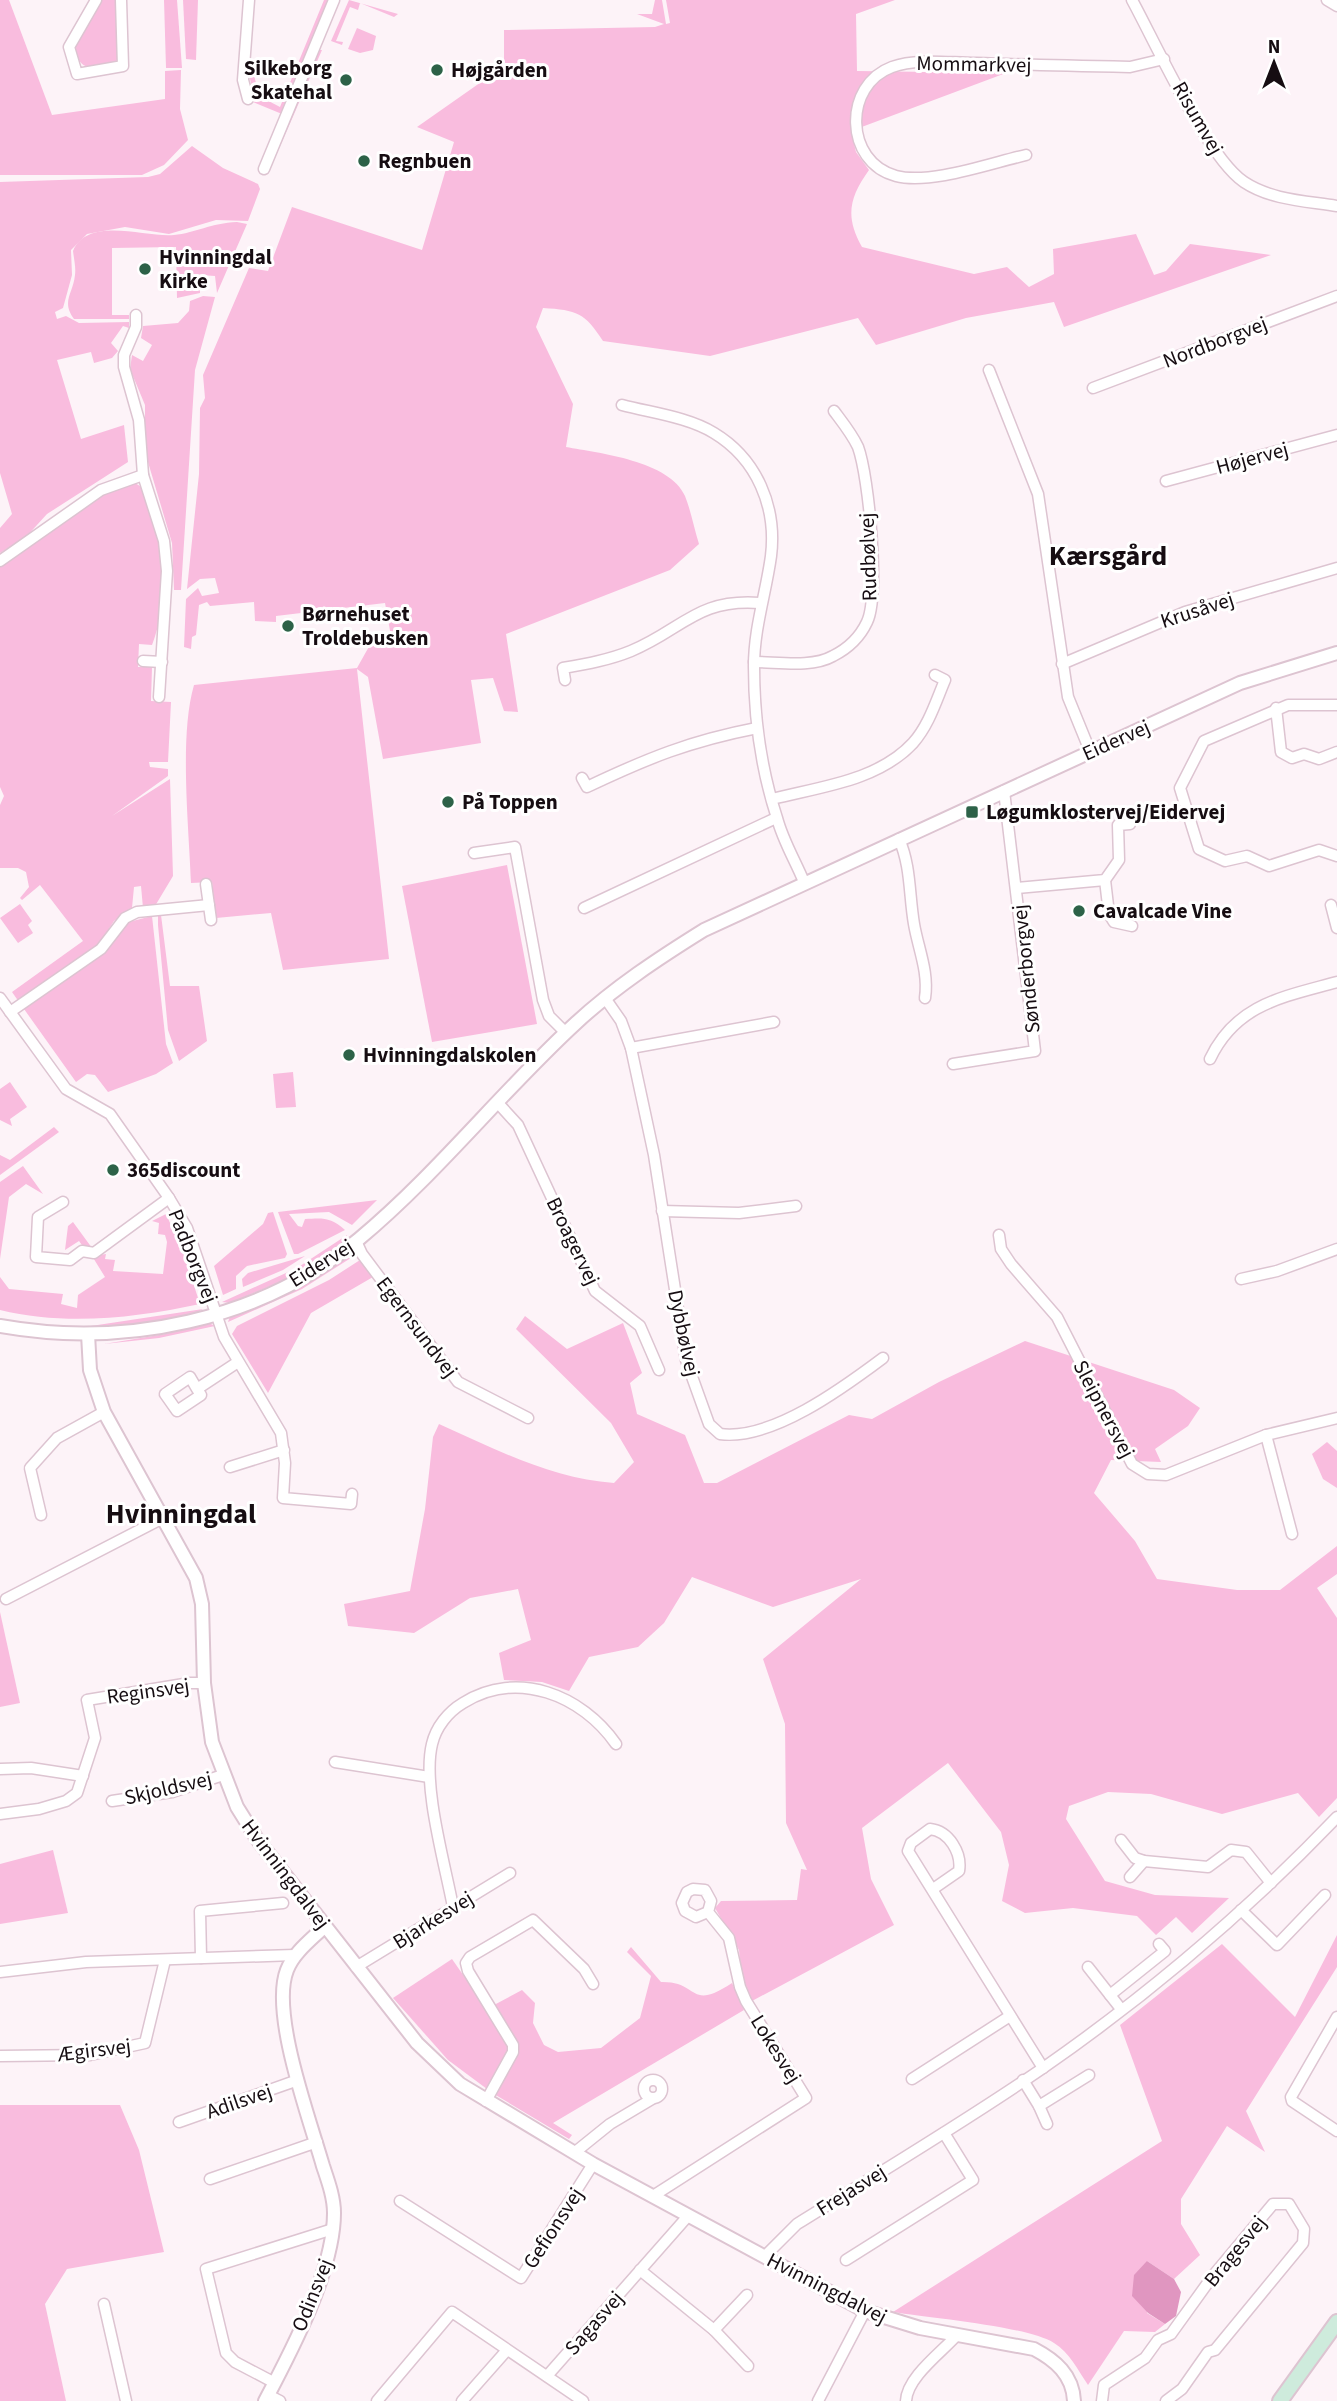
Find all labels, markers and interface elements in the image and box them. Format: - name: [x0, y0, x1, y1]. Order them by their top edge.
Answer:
- north arrow: [1239, 28, 1309, 98]
- text: N: [1268, 34, 1280, 61]
- street label: Mommarkvej: [916, 48, 1032, 80]
- place label: Silkeborg Skatehal: [244, 53, 332, 107]
- place label: Højgården: [451, 55, 548, 85]
- marker: Højgården: [429, 62, 445, 78]
- marker: Silkeborg Skatehal: [338, 72, 354, 88]
- street label: Risumvej: [1165, 76, 1231, 160]
- place label: Regnbuen: [378, 146, 471, 176]
- marker: Regnbuen: [356, 153, 372, 169]
- place label: Hvinningdal Kirke: [159, 242, 272, 296]
- marker: Hvinningdal Kirke: [137, 261, 153, 277]
- street label: Nordborgvej: [1158, 308, 1272, 376]
- street label: Højervej: [1212, 434, 1292, 482]
- street label: Rudbølvej: [851, 512, 885, 602]
- district label: Kærsgård: [1049, 536, 1167, 576]
- street label: Krusåvej: [1156, 584, 1238, 636]
- place label: Børnehuset Troldebusken: [302, 599, 429, 653]
- marker: Børnehuset Troldebusken: [280, 618, 296, 634]
- street label: Eidervej: [1077, 712, 1155, 768]
- place label: På Toppen: [462, 787, 558, 817]
- marker: På Toppen: [440, 794, 456, 810]
- place label: Løgumklostervej/Eidervej: [986, 797, 1225, 827]
- marker: Løgumklostervej/Eidervej: [964, 804, 980, 820]
- place label: Cavalcade Vine: [1093, 896, 1232, 926]
- street label: Sønderborgvej: [1004, 903, 1048, 1035]
- marker: Cavalcade Vine: [1071, 903, 1087, 919]
- place label: Hvinningdalskolen: [363, 1040, 536, 1070]
- marker: Hvinningdalskolen: [341, 1047, 357, 1063]
- place label: 365discount: [127, 1155, 240, 1185]
- marker: 365discount: [105, 1162, 121, 1178]
- street label: Broagervej: [539, 1192, 607, 1290]
- street label: Padborgvej: [161, 1204, 225, 1308]
- street label: Eidervej: [283, 1231, 359, 1295]
- street label: Egernsundvej: [369, 1270, 465, 1384]
- street label: Dybbølvej: [660, 1287, 708, 1379]
- street label: Sleipnersvej: [1066, 1355, 1142, 1463]
- district label: Hvinningdal: [106, 1494, 256, 1534]
- street label: Reginsvej: [105, 1670, 191, 1712]
- street label: Skjoldsvej: [121, 1763, 215, 1813]
- street label: Hvinningdalvej: [234, 1812, 338, 1936]
- street label: Bjarkesvej: [387, 1883, 479, 1957]
- street label: Lokesvej: [743, 2009, 809, 2089]
- street label: Ægirsvej: [55, 2031, 133, 2069]
- street label: Adilsvej: [202, 2076, 276, 2126]
- street label: Frejasvej: [810, 2157, 892, 2223]
- street label: Gefionsvej: [515, 2181, 591, 2275]
- street label: Bragesvej: [1197, 2209, 1273, 2293]
- street label: Hvinningdalvej: [762, 2245, 892, 2331]
- street label: Odinsvej: [284, 2254, 340, 2336]
- street label: Sagasvej: [557, 2284, 631, 2362]

